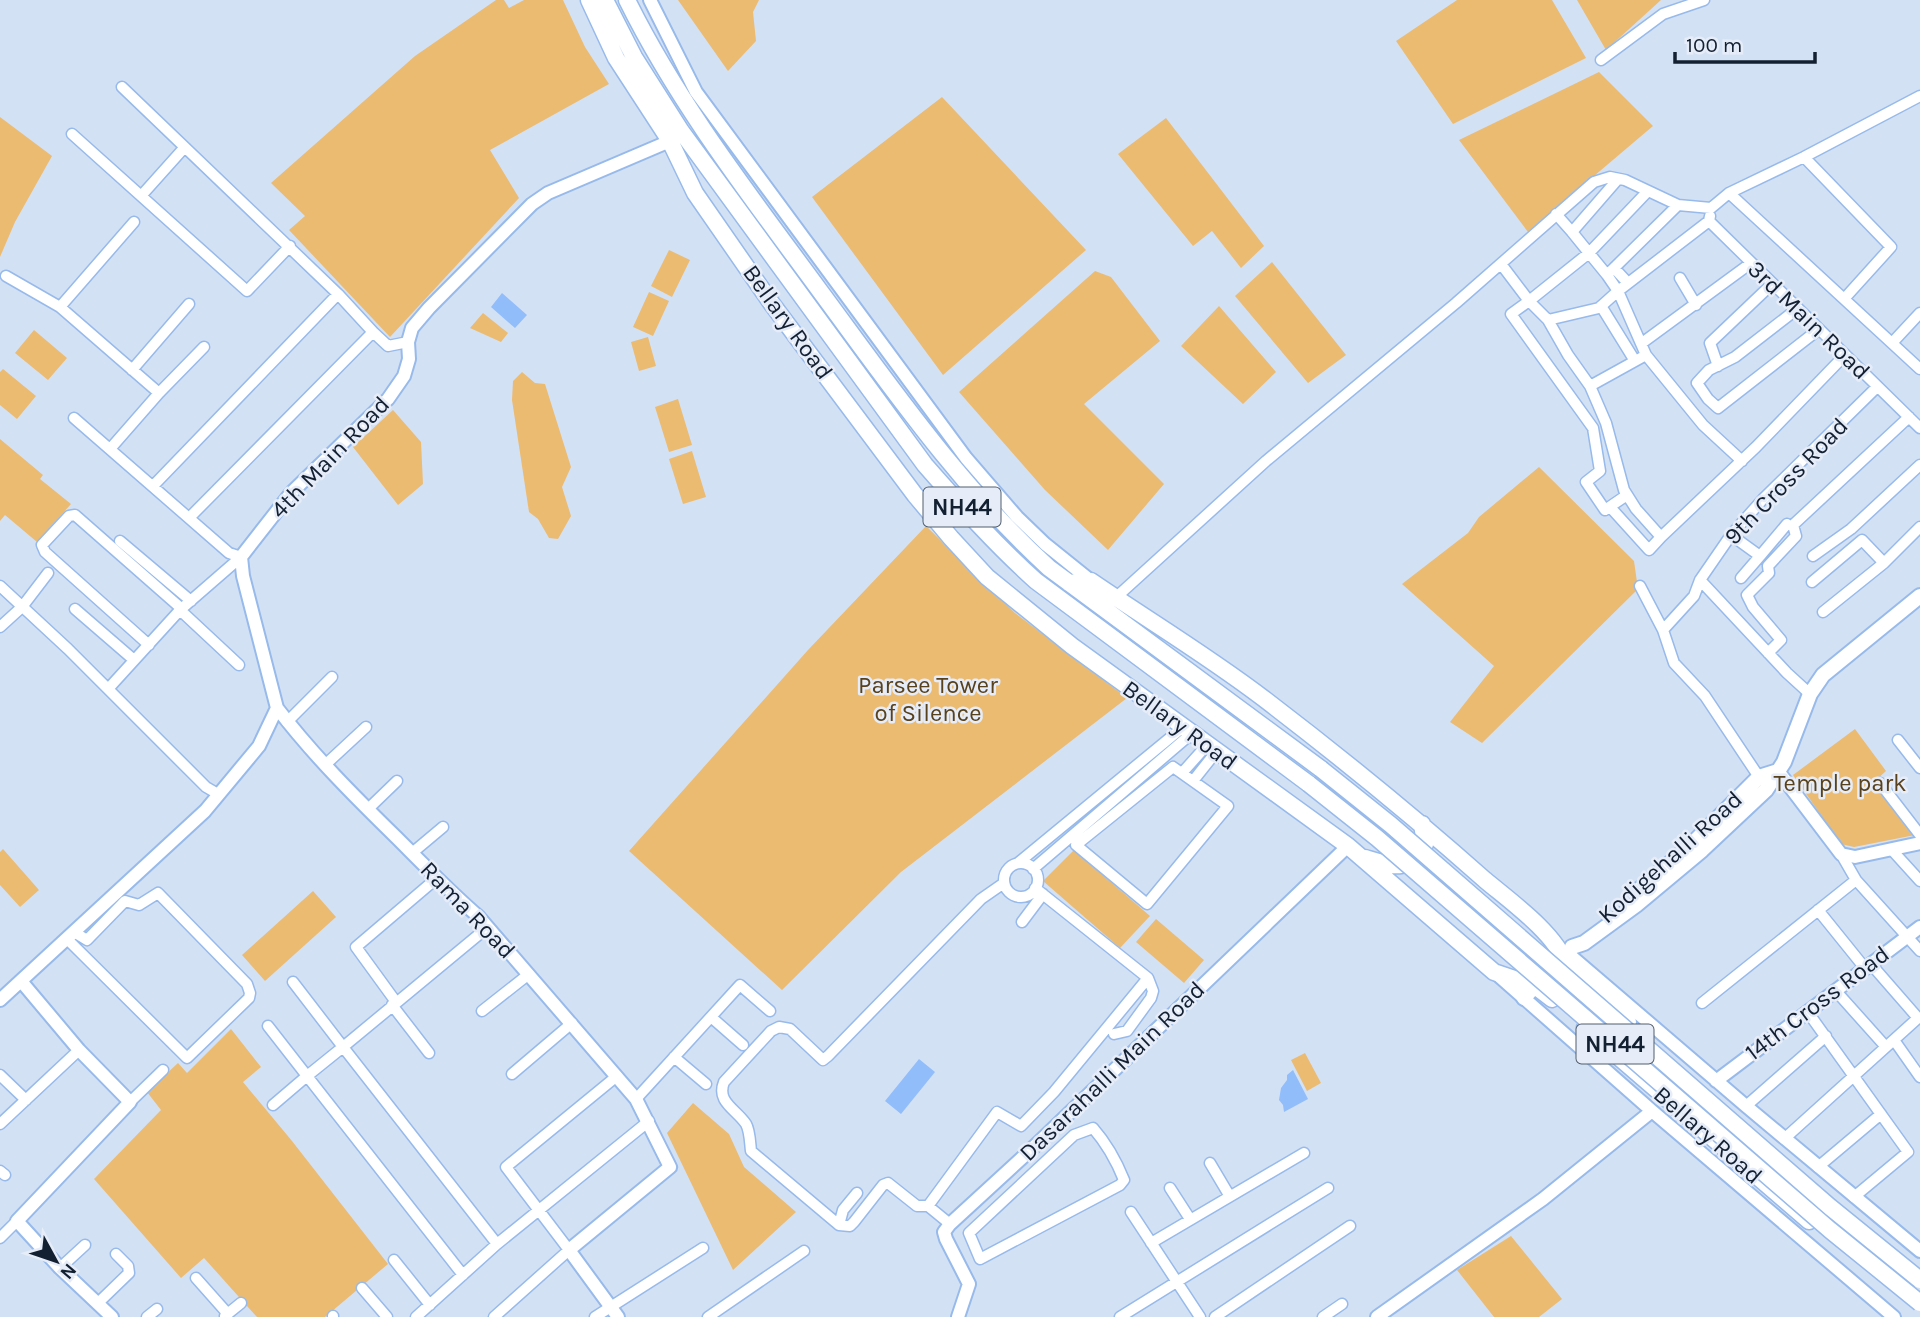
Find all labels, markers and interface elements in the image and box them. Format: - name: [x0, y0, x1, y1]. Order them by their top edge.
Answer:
- scale bar: [1675, 21, 1815, 65]
- text: 100 m: [1686, 33, 1743, 57]
- street label: 3rd Main Road: [1742, 255, 1876, 385]
- street label: Bellary Road: [737, 259, 839, 385]
- street label: 4th Main Road: [265, 390, 395, 524]
- street label: 9th Cross Road: [1718, 412, 1854, 550]
- road number: NH44: [923, 488, 1000, 526]
- park label: Parsee Tower of Silence: [858, 671, 998, 727]
- street label: Bellary Road: [1117, 674, 1243, 776]
- park label: Temple park: [1773, 769, 1907, 797]
- street label: Kodigehalli Road: [1592, 785, 1748, 929]
- street label: Rama Road: [415, 855, 521, 965]
- street label: 14th Cross Road: [1739, 940, 1895, 1066]
- street label: Dasarahalli Main Road: [1013, 975, 1211, 1167]
- road number: NH44: [1576, 1024, 1654, 1064]
- street label: Bellary Road: [1648, 1080, 1768, 1190]
- north arrow: [21, 1226, 91, 1296]
- text: N: [55, 1259, 81, 1284]

